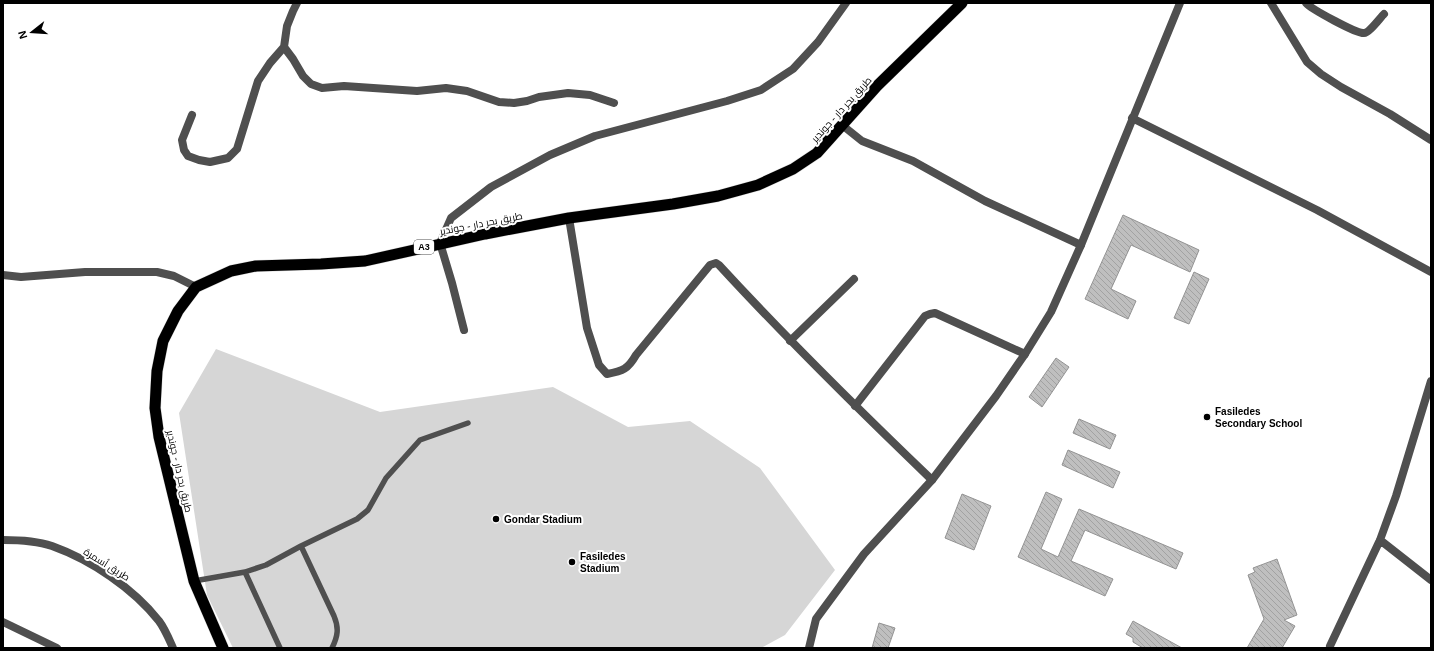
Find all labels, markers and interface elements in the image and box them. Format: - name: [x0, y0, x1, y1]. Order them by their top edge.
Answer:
- north arrow: [12, 12, 52, 52]
- text: N: [16, 29, 29, 40]
- street label: طريق بحر دار - جوندير: [808, 74, 874, 146]
- street label: طريق بحر دار - جوندير: [438, 210, 524, 238]
- road number: A3: [414, 240, 434, 254]
- place label: Fasiledes Secondary School: [1215, 406, 1302, 429]
- marker: Fasiledes Secondary School: [1202, 412, 1212, 422]
- street label: طريق بحر دار - جوندير: [163, 428, 194, 514]
- marker: Gondar Stadium: [491, 514, 501, 524]
- place label: Gondar Stadium: [504, 514, 582, 525]
- street label: طريق أسمرة: [81, 545, 132, 584]
- place label: Fasiledes Stadium: [580, 551, 626, 574]
- marker: Fasiledes Stadium: [567, 557, 577, 567]

